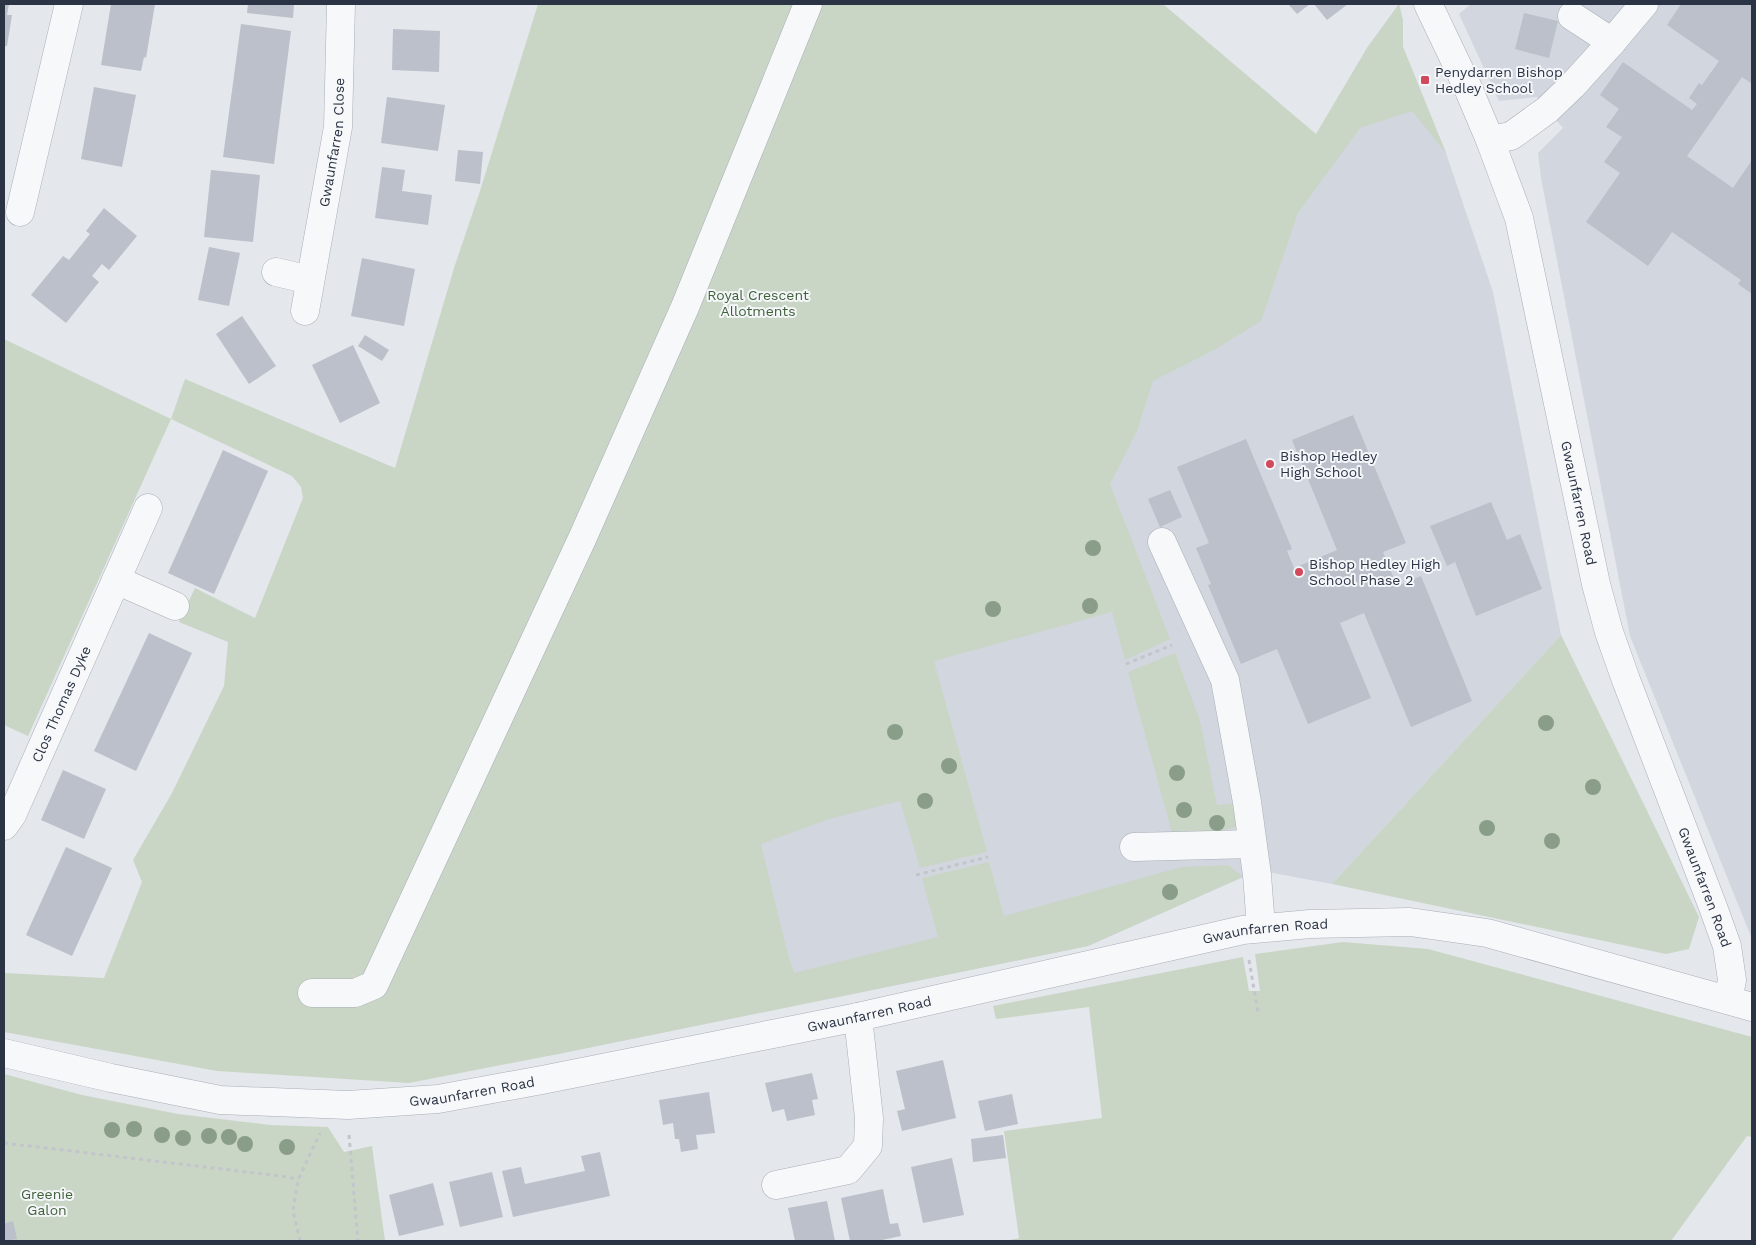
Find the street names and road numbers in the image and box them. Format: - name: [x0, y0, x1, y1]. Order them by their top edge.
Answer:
- street label: Gwaunfarren Close: [316, 78, 347, 208]
- street label: Gwaunfarren Road: [1558, 439, 1600, 567]
- street label: Clos Thomas Dyke: [28, 643, 94, 765]
- street label: Gwaunfarren Road: [1675, 825, 1735, 949]
- street label: Gwaunfarren Road: [1201, 916, 1328, 947]
- street label: Gwaunfarren Road: [806, 993, 933, 1035]
- street label: Gwaunfarren Road: [409, 1074, 536, 1109]

